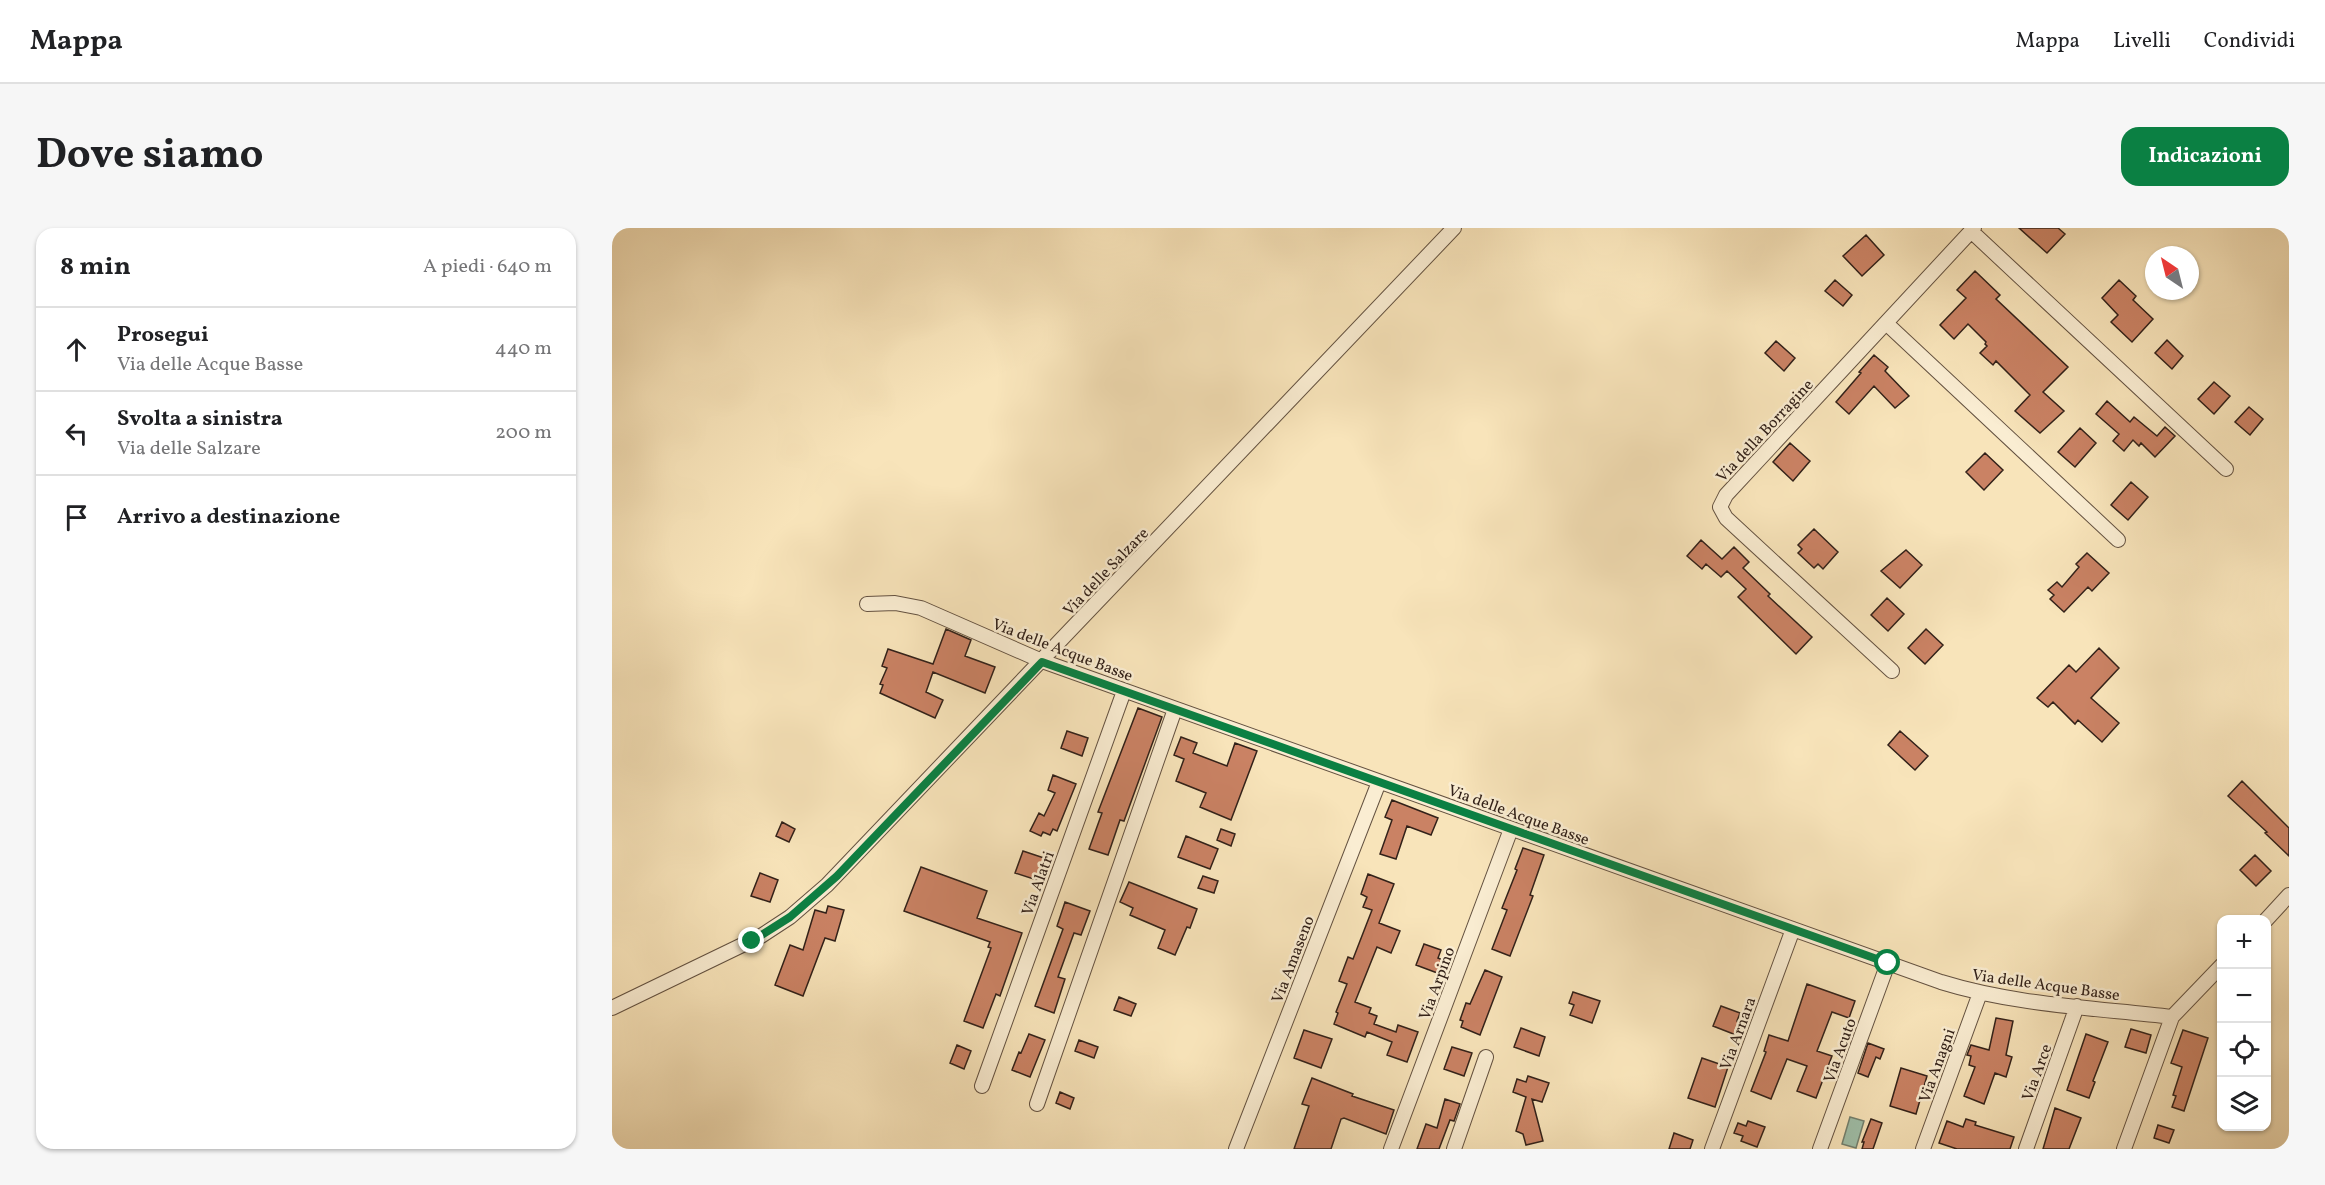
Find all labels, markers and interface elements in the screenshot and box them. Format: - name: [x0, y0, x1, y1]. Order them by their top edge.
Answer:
- text: Mappa: [30, 22, 123, 61]
- text: Mappa: [2015, 27, 2080, 56]
- text: Livelli: [2113, 27, 2171, 56]
- text: Condividi: [2204, 27, 2295, 56]
- text: Dove siamo: [36, 127, 264, 186]
- button: Indicazioni: [2121, 127, 2289, 186]
- north arrow: [2145, 246, 2199, 300]
- text: 8 min: [60, 249, 131, 285]
- text: A piedi · 640 m: [423, 253, 552, 281]
- text: Prosegui: [117, 320, 209, 351]
- icon: ahead: [60, 333, 93, 366]
- text: 440 m: [495, 335, 552, 363]
- text: Via delle Acque Basse: [117, 351, 303, 379]
- street label: Via della Borragine: [1712, 375, 1819, 488]
- text: Svolta a sinistra: [117, 404, 283, 435]
- icon: left: [60, 417, 93, 450]
- text: 200 m: [495, 419, 552, 447]
- text: Via delle Salzare: [117, 435, 261, 463]
- icon: arrive: [60, 501, 93, 534]
- text: Arrivo a destinazione: [117, 502, 340, 533]
- street label: Via delle Salzare: [1059, 523, 1154, 621]
- street label: Via delle Acque Basse: [989, 614, 1136, 688]
- street label: Via delle Acque Basse: [1445, 780, 1592, 852]
- street label: Via Alatri: [1017, 848, 1061, 919]
- street label: Via Amaseno: [1267, 913, 1321, 1007]
- map controls: [2217, 915, 2271, 1131]
- button: +: [2217, 915, 2271, 969]
- route end: [738, 927, 764, 953]
- street label: Via Arpino: [1415, 944, 1461, 1023]
- route start: [1874, 949, 1900, 975]
- street label: Via delle Acque Basse: [1970, 965, 2121, 1007]
- button: −: [2217, 969, 2271, 1023]
- street label: Via Arnara: [1715, 994, 1762, 1073]
- street label: Via Acuto: [1819, 1015, 1863, 1086]
- button: locate: [2217, 1023, 2271, 1077]
- street label: Via Anagni: [1914, 1025, 1962, 1106]
- street label: Via Arce: [2017, 1041, 2058, 1104]
- button: layers: [2217, 1077, 2271, 1131]

